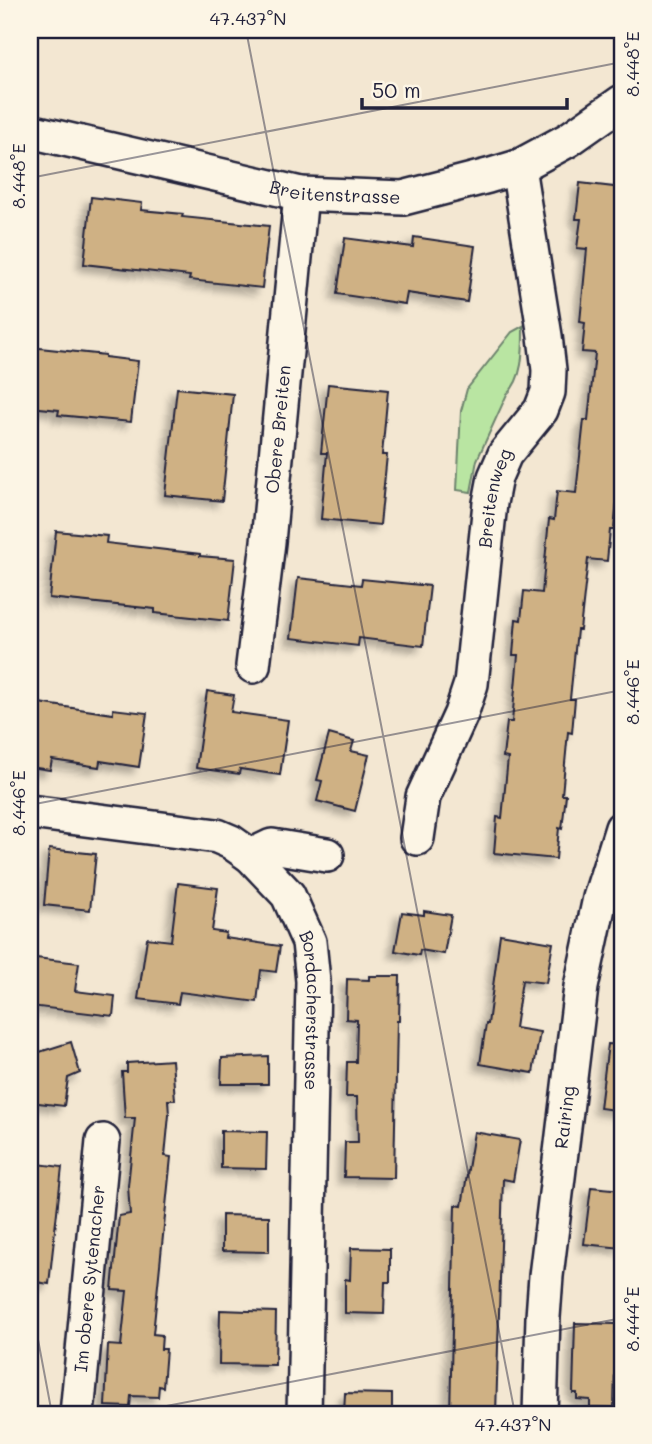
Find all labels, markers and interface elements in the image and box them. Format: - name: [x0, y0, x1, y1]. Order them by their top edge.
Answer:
- text: 47.437°N: [209, 6, 287, 30]
- text: 8.448°E: [620, 31, 644, 97]
- scale bar: [362, 66, 566, 110]
- text: 50 m: [372, 76, 421, 103]
- text: 8.448°E: [6, 143, 30, 209]
- street label: Breitenstrasse: [267, 174, 401, 209]
- street label: Obere Breiten: [260, 364, 296, 495]
- street label: Breitenweg: [472, 444, 517, 549]
- text: 8.446°E: [620, 659, 644, 725]
- text: 8.446°E: [6, 770, 30, 836]
- street label: Bordacherstrasse: [294, 926, 326, 1091]
- street label: Rairing: [549, 1084, 580, 1150]
- street label: Im obere Sytenacher: [68, 1184, 110, 1373]
- text: 8.444°E: [620, 1286, 644, 1352]
- text: 47.437°N: [474, 1412, 552, 1436]

